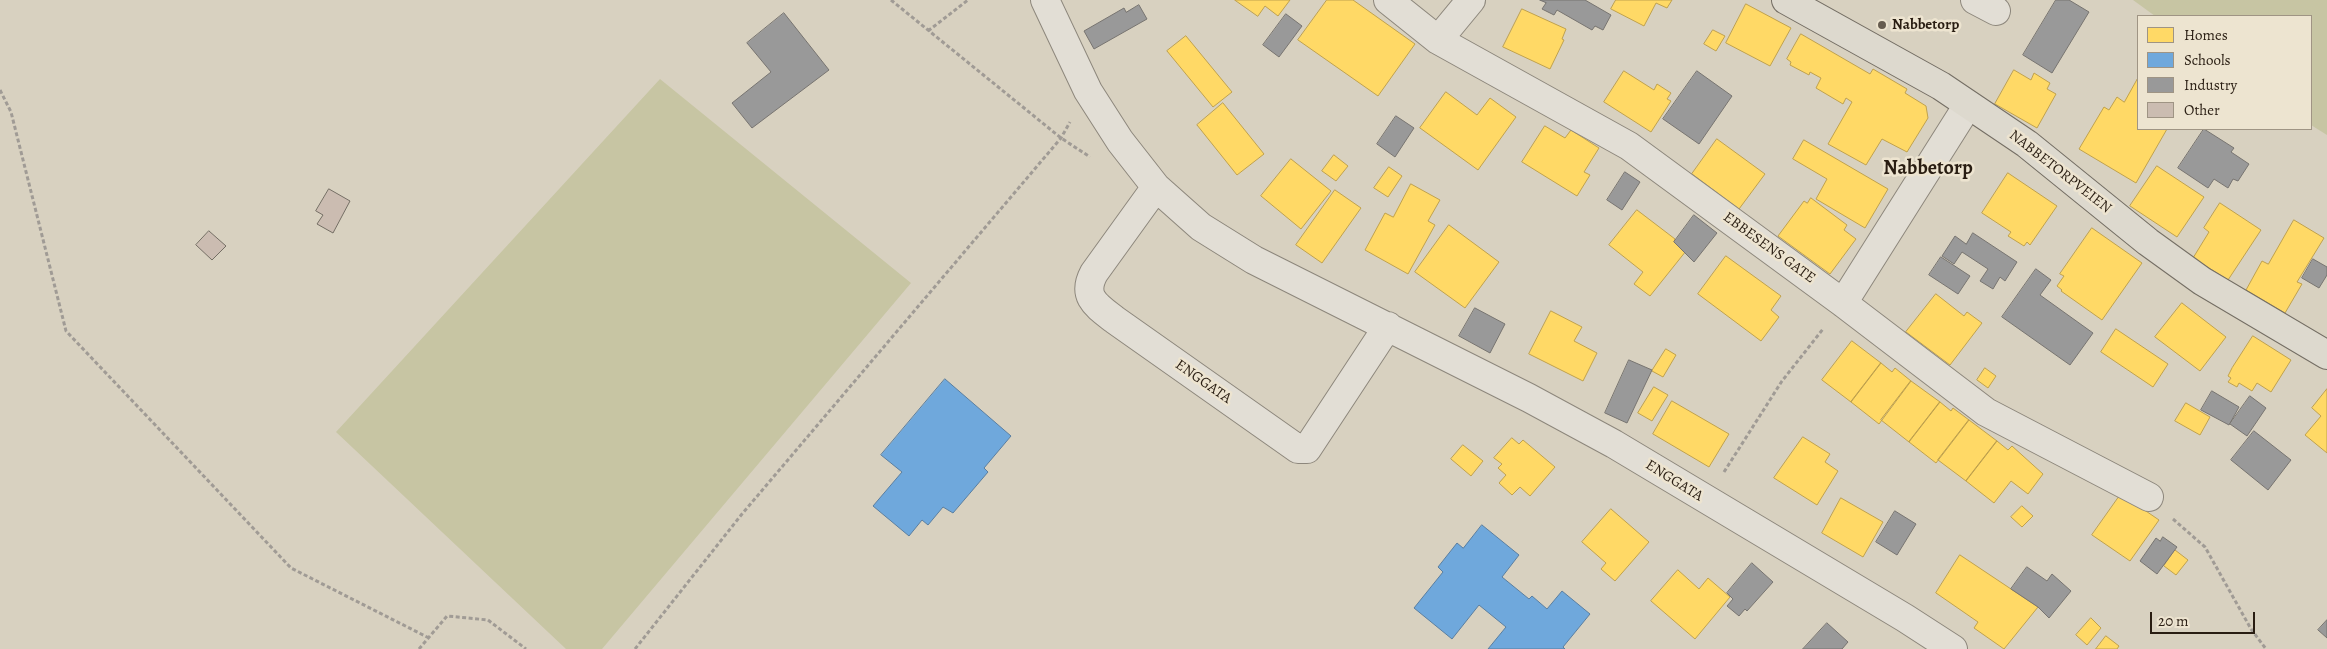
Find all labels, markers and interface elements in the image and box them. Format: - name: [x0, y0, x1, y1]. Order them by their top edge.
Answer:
- legend: [2137, 15, 2312, 130]
- place label: Nabbetorp: [1892, 16, 1959, 34]
- marker: Nabbetorp: [1876, 19, 1888, 31]
- text: Homes: [2184, 25, 2228, 45]
- text: Schools: [2184, 50, 2231, 70]
- text: Industry: [2184, 75, 2237, 95]
- text: Other: [2184, 100, 2220, 120]
- street label: NABBETORPVEIEN: [2005, 126, 2115, 218]
- district label: Nabbetorp: [1883, 157, 1973, 181]
- street label: EBBESENS GATE: [1719, 209, 1819, 287]
- street label: ENGGATA: [1171, 356, 1235, 408]
- street label: ENGGATA: [1642, 456, 1706, 506]
- scale bar: [2152, 602, 2257, 634]
- text: 20 m: [2158, 611, 2189, 631]

